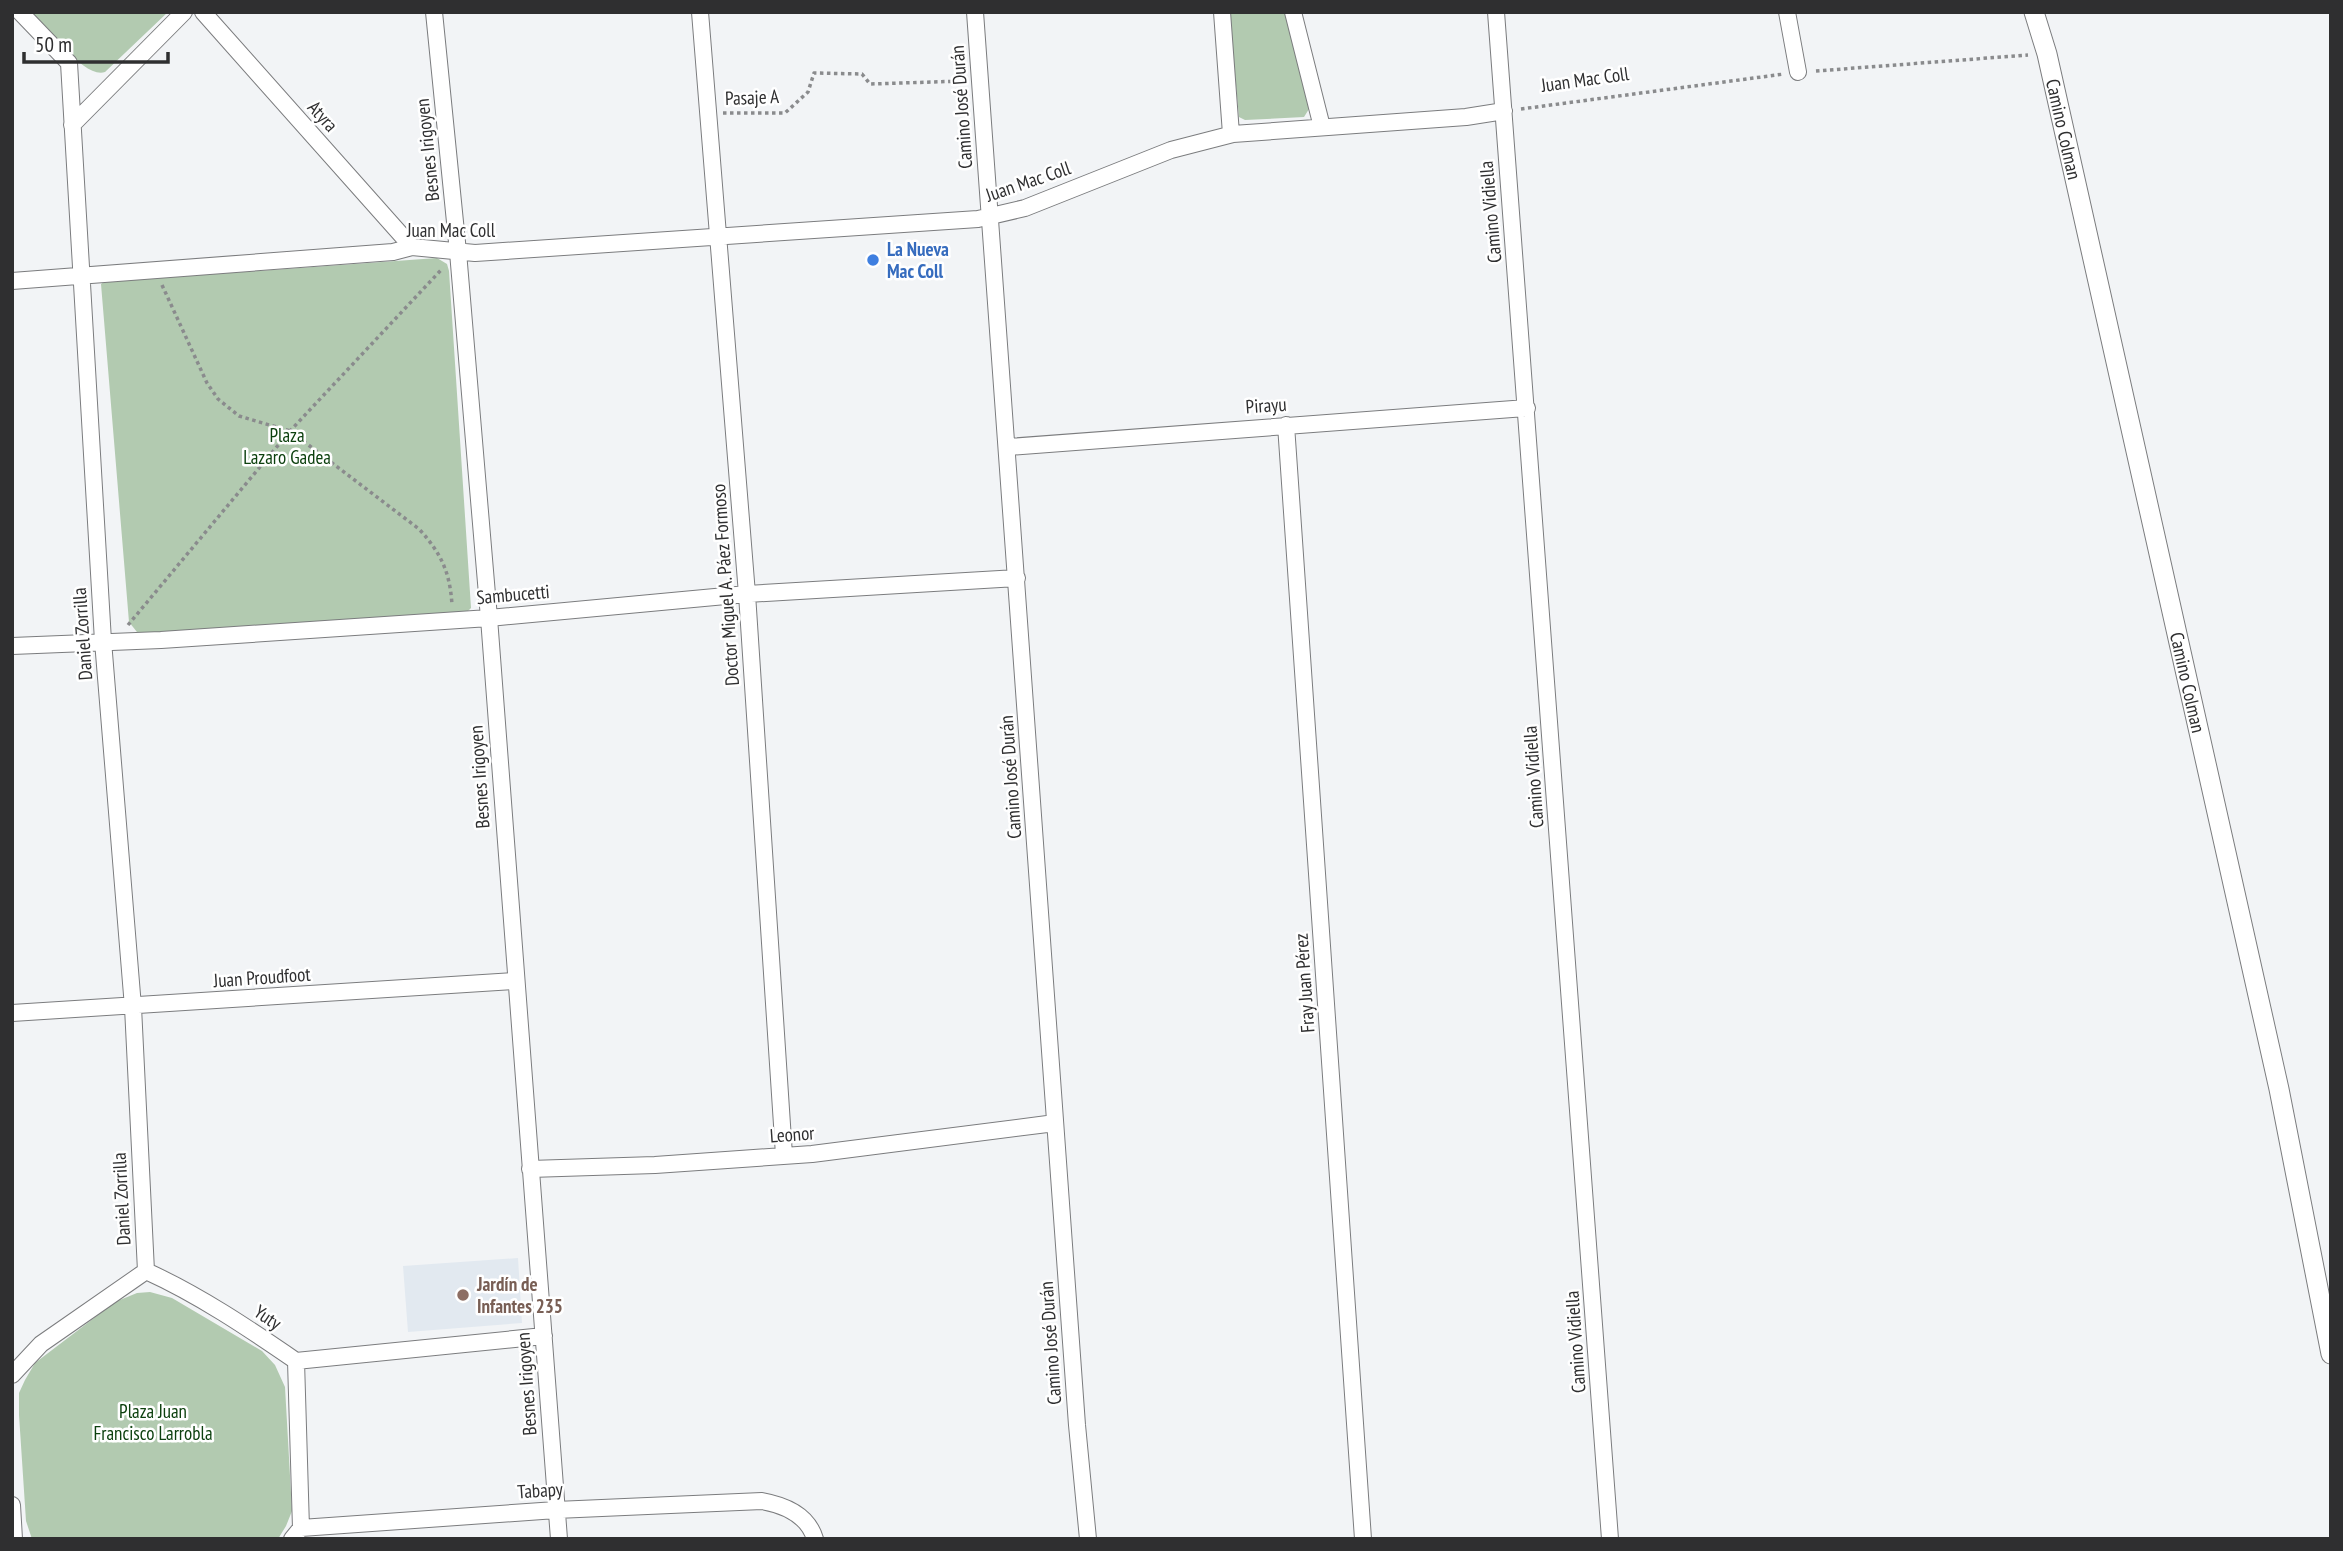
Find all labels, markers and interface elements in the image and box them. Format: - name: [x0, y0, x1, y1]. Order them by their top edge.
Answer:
- scale bar: [24, 21, 168, 65]
- text: 50 m: [35, 31, 72, 58]
- street label: Camino José Durán: [945, 45, 977, 169]
- street label: Juan Mac Coll: [1539, 61, 1631, 97]
- street label: Camino Colman: [2041, 77, 2087, 182]
- street label: Pasaje A: [725, 84, 779, 110]
- street label: Atyra: [303, 95, 343, 137]
- street label: Besnes Irigoyen: [410, 97, 444, 203]
- street label: Juan Mac Coll: [981, 155, 1074, 207]
- street label: Camino Vidiella: [1474, 160, 1506, 264]
- street label: Juan Mac Coll: [406, 218, 496, 242]
- place label: La Nueva Mac Coll: [887, 237, 949, 283]
- marker: La Nueva Mac Coll: [865, 252, 881, 268]
- street label: Pirayu: [1245, 392, 1287, 418]
- park label: Plaza Lazaro Gadea: [243, 423, 331, 469]
- street label: Doctor Miguel A. Páez Formoso: [706, 483, 744, 687]
- street label: Sambucetti: [475, 579, 551, 609]
- street label: Daniel Zorrilla: [67, 587, 97, 681]
- street label: Camino Colman: [2165, 630, 2211, 735]
- street label: Camino José Durán: [994, 715, 1026, 839]
- street label: Besnes Irigoyen: [463, 725, 495, 829]
- street label: Camino Vidiella: [1517, 725, 1549, 829]
- street label: Fray Juan Pérez: [1289, 932, 1319, 1034]
- street label: Juan Proudfoot: [212, 962, 312, 992]
- street label: Leonor: [769, 1120, 816, 1148]
- street label: Daniel Zorrilla: [107, 1152, 135, 1246]
- place label: Jardín de Infantes 235: [476, 1272, 563, 1318]
- street label: Camino José Durán: [1034, 1281, 1066, 1405]
- marker: Jardín de Infantes 235: [455, 1287, 471, 1303]
- street label: Camino Vidiella: [1559, 1290, 1591, 1394]
- street label: Yuty: [250, 1299, 287, 1335]
- street label: Besnes Irigoyen: [510, 1332, 542, 1436]
- park label: Plaza Juan Francisco Larrobla: [93, 1399, 213, 1445]
- street label: Tabapy: [516, 1476, 564, 1504]

